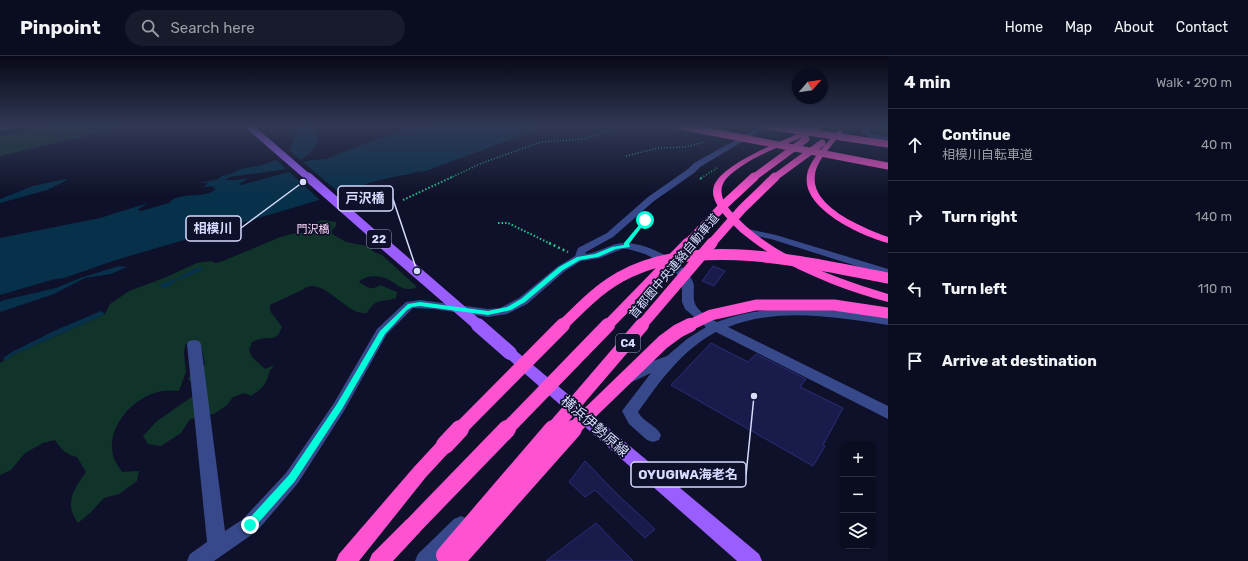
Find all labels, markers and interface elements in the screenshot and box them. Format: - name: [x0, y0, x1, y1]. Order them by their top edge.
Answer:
- search box: [125, 10, 405, 46]
- text: Pinpoint: [20, 16, 101, 39]
- icon: search: [139, 17, 161, 39]
- text: Search here: [171, 19, 255, 37]
- text: Home: [1005, 19, 1043, 36]
- text: Map: [1065, 19, 1092, 36]
- text: About: [1114, 19, 1154, 36]
- text: Contact: [1176, 19, 1228, 36]
- north arrow: [792, 68, 828, 104]
- text: 4 min: [904, 72, 951, 92]
- text: Walk · 290 m: [1156, 75, 1232, 90]
- text: Continue: [942, 126, 1011, 144]
- icon: ahead: [904, 134, 926, 156]
- text: 40 m: [1201, 137, 1232, 152]
- text: 相模川自転車道: [942, 147, 1033, 162]
- callout: 戸沢橋: [338, 186, 393, 211]
- text: 戸沢橋: [345, 191, 385, 206]
- icon: right: [904, 206, 926, 228]
- text: Turn right: [942, 208, 1017, 226]
- text: 140 m: [1195, 209, 1232, 224]
- street label: 首都圏中央連絡自動車道: [626, 211, 722, 321]
- route start: [636, 211, 654, 229]
- callout: 相模川: [186, 216, 241, 241]
- text: 相模川: [193, 221, 233, 236]
- district label: 門沢橋: [297, 223, 330, 236]
- road number: 22: [367, 230, 391, 248]
- icon: left: [904, 278, 926, 300]
- text: Turn left: [942, 280, 1007, 298]
- text: 110 m: [1198, 281, 1232, 296]
- road number: C4: [616, 334, 640, 352]
- icon: arrive: [904, 350, 926, 372]
- text: Arrive at destination: [942, 352, 1097, 370]
- street label: 横浜伊勢原線: [557, 392, 632, 460]
- map controls: [840, 441, 876, 549]
- button: +: [840, 441, 876, 477]
- callout: OYUGIWA海老名: [631, 462, 746, 487]
- text: OYUGIWA海老名: [638, 467, 738, 482]
- button: −: [840, 477, 876, 513]
- button: layers: [840, 513, 876, 549]
- route end: [241, 516, 259, 534]

